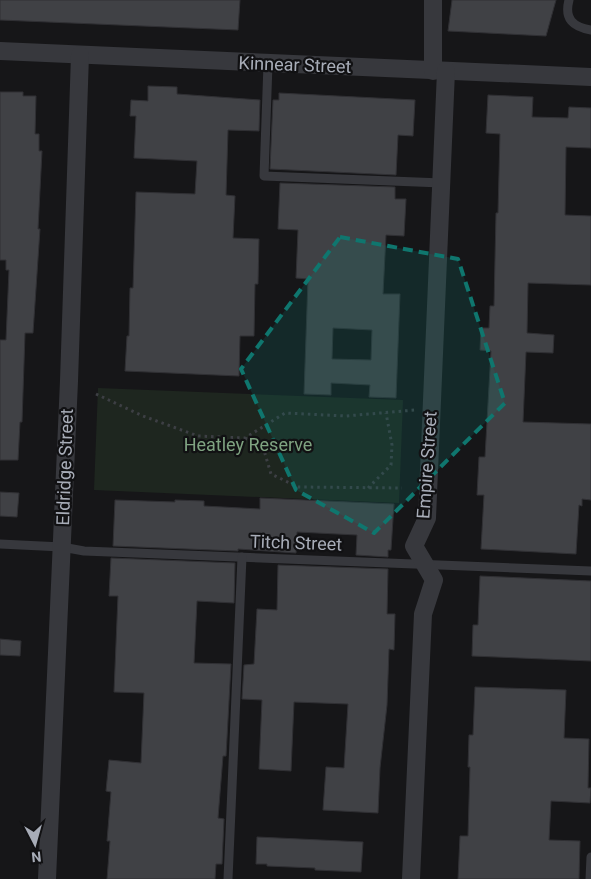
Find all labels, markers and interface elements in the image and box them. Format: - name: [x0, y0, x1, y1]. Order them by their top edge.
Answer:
- street label: Kinnear Street: [238, 52, 352, 77]
- street label: Eldridge Street: [52, 408, 77, 526]
- street label: Empire Street: [412, 410, 441, 520]
- park label: Heatley Reserve: [184, 434, 312, 455]
- street label: Titch Street: [250, 530, 343, 555]
- north arrow: [10, 819, 60, 869]
- text: N: [31, 848, 42, 865]

